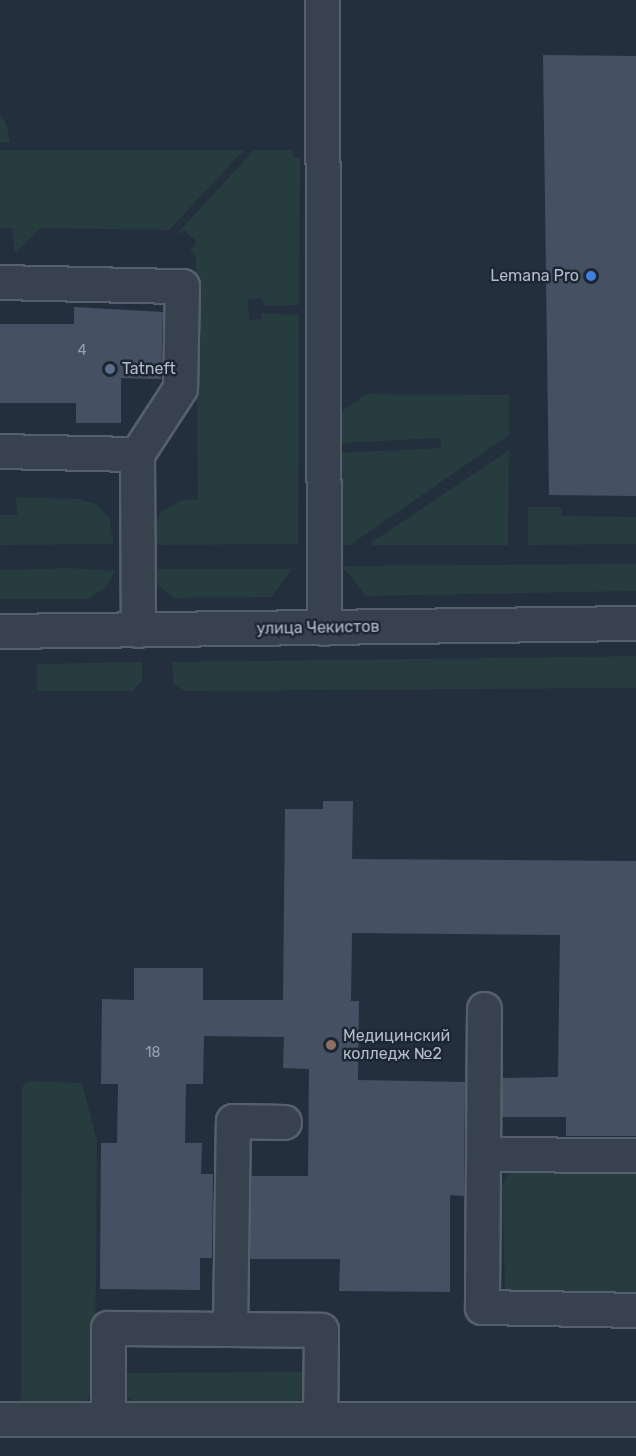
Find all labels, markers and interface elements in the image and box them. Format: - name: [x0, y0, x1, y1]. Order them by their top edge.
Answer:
- place label: Lemana Pro: [490, 266, 579, 286]
- marker: Lemana Pro: [584, 269, 598, 283]
- house number: 4: [78, 343, 86, 359]
- place label: Tatneft: [122, 359, 176, 379]
- marker: Tatneft: [103, 362, 117, 376]
- street label: улица Чекистов: [256, 617, 380, 639]
- place label: Медицинский колледж №2: [343, 1026, 450, 1064]
- marker: Медицинский колледж №2: [324, 1038, 338, 1052]
- house number: 18: [146, 1045, 160, 1061]

